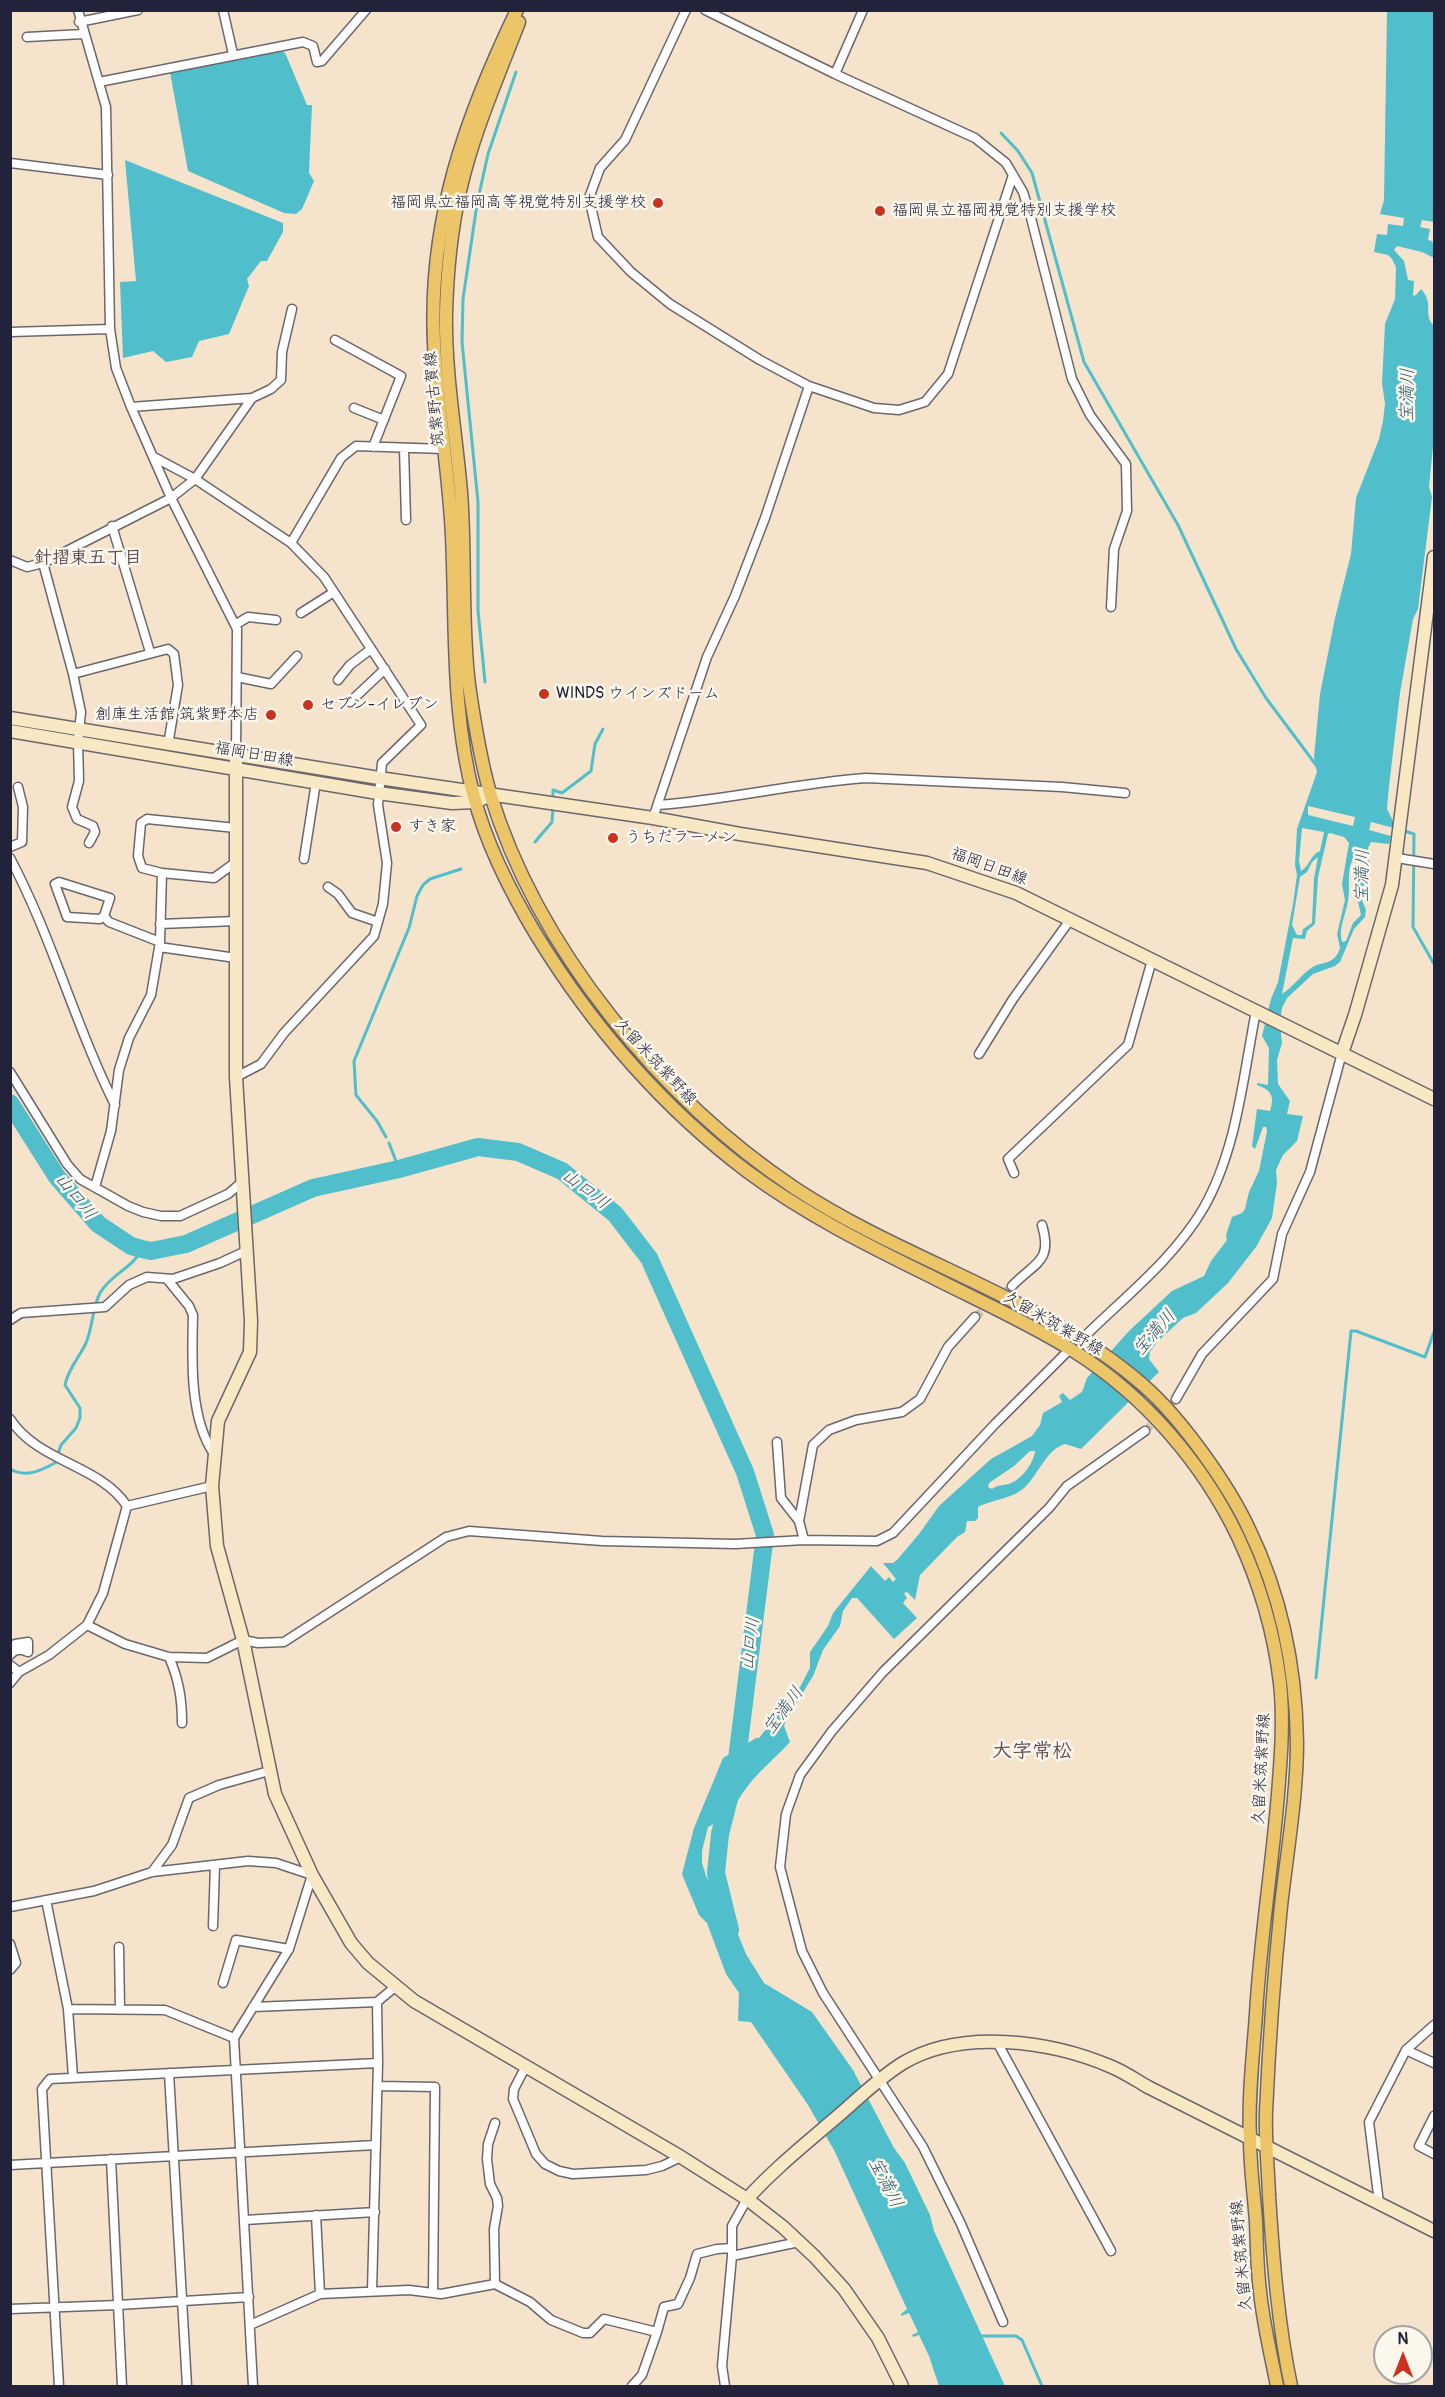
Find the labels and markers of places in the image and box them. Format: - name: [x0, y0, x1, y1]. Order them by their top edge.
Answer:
- place label: 福岡県立福岡高等視覚特別支援学校: [390, 193, 646, 213]
- marker: 福岡県立福岡高等視覚特別支援学校: [651, 196, 665, 210]
- place label: 福岡県立福岡視覚特別支援学校: [892, 201, 1116, 221]
- marker: 福岡県立福岡視覚特別支援学校: [873, 204, 887, 218]
- place label: WINDS ウインズドーム: [556, 684, 720, 704]
- marker: WINDS ウインズドーム: [537, 687, 551, 701]
- place label: セブン-イレブン: [320, 695, 439, 715]
- marker: セブン-イレブン: [301, 698, 315, 712]
- place label: 創庫生活館 筑紫野本店: [96, 705, 259, 725]
- marker: 創庫生活館 筑紫野本店: [264, 708, 278, 722]
- place label: すき家: [408, 817, 456, 837]
- marker: すき家: [389, 820, 403, 834]
- place label: うちだラーメン: [625, 828, 737, 848]
- marker: うちだラーメン: [606, 831, 620, 845]

